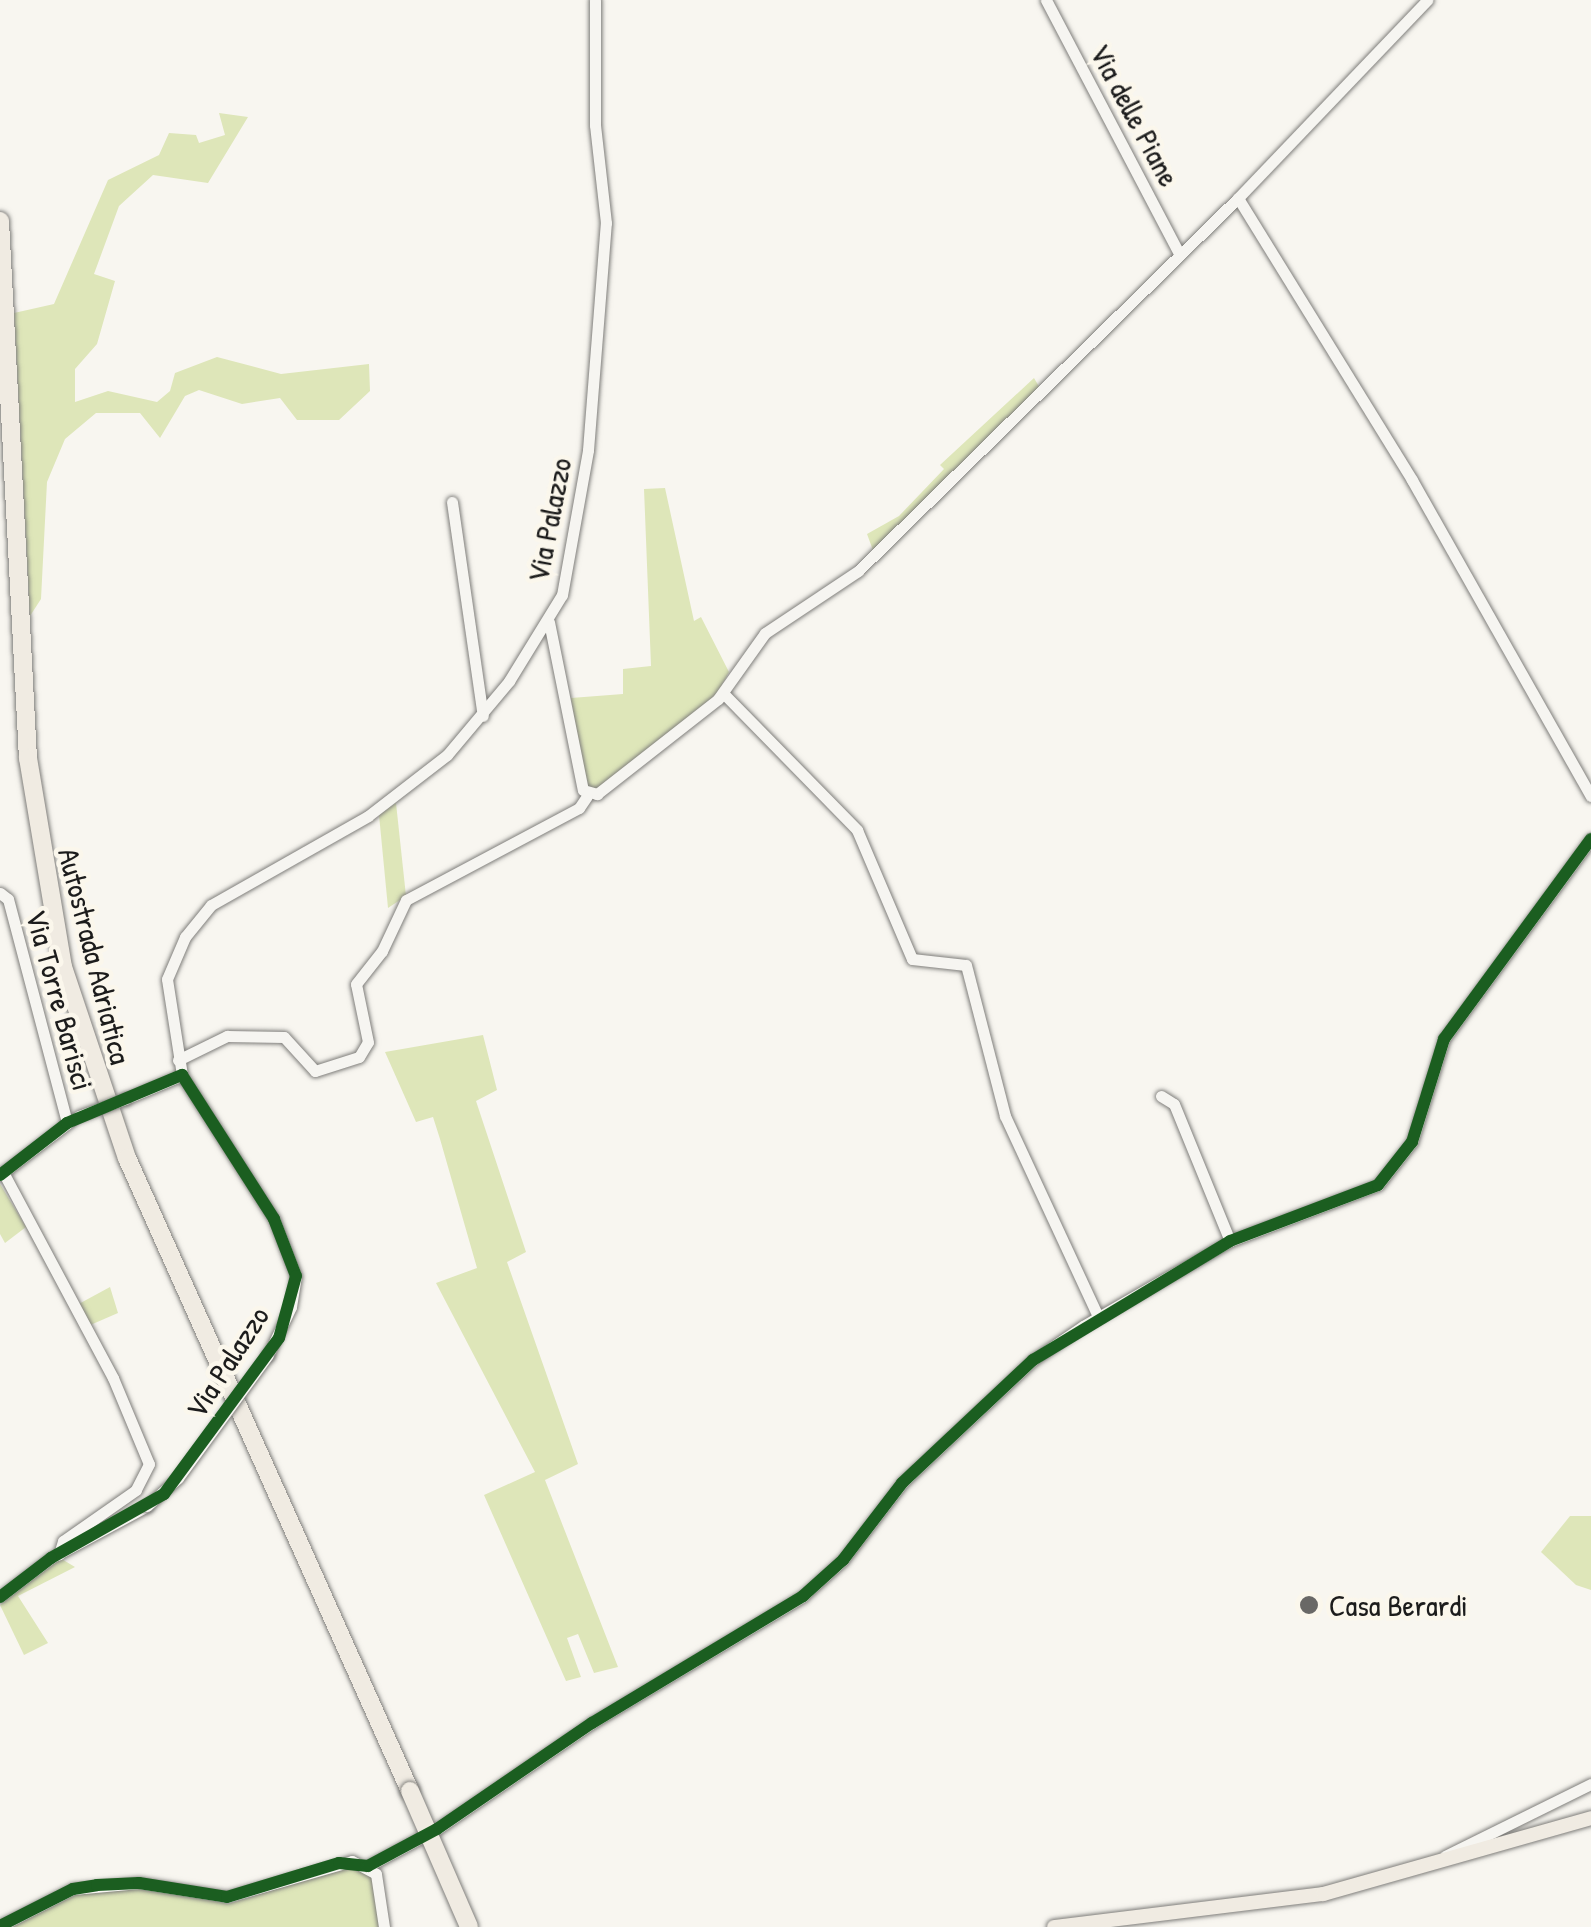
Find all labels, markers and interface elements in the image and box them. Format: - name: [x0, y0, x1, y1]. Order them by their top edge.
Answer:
- street label: Via delle Piane: [1082, 38, 1188, 192]
- street label: Via Palazzo: [519, 455, 579, 585]
- street label: Autostrada Adriatica: [51, 844, 139, 1068]
- street label: Via Torre Barisci: [19, 906, 101, 1094]
- street label: Via Palazzo: [178, 1299, 276, 1425]
- place label: Casa Berardi: [1329, 1587, 1468, 1623]
- marker: Casa Berardi: [1298, 1594, 1320, 1616]

